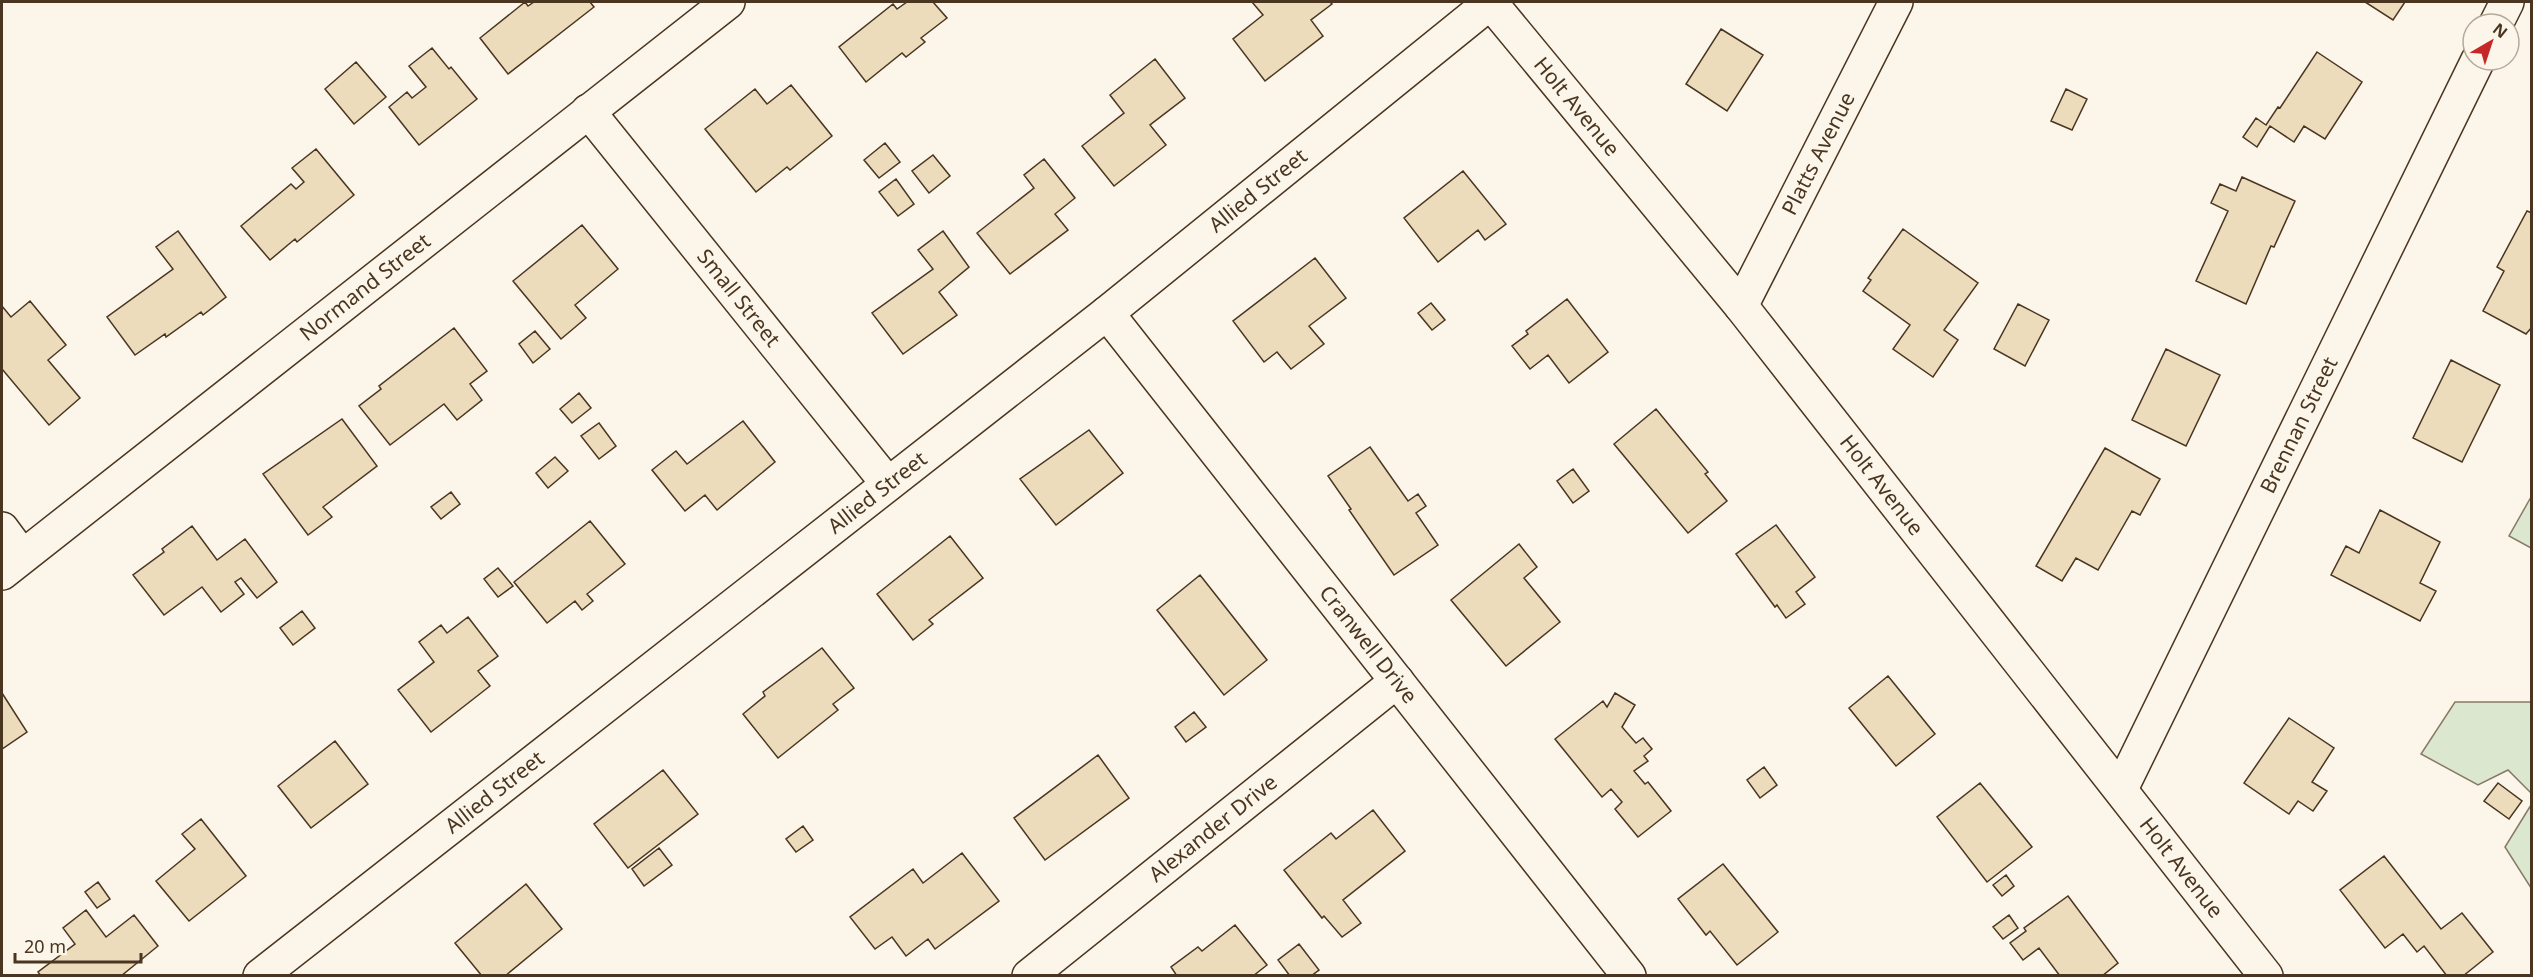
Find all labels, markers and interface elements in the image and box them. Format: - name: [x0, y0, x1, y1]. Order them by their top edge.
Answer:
- north arrow: [2461, 12, 2521, 72]
- text: N: [2488, 18, 2512, 43]
- street label: Holt Avenue: [1528, 51, 1627, 162]
- street label: Platts Avenue: [1775, 87, 1861, 219]
- street label: Allied Street: [1203, 141, 1313, 238]
- street label: Normand Street: [293, 226, 436, 347]
- street label: Small Street: [691, 243, 787, 352]
- street label: Brennan Street: [2253, 352, 2344, 498]
- street label: Holt Avenue: [1834, 429, 1930, 541]
- street label: Allied Street: [821, 444, 932, 540]
- street label: Cranwell Drive: [1314, 579, 1424, 709]
- street label: Allied Street: [439, 744, 550, 839]
- street label: Alexander Drive: [1142, 768, 1283, 888]
- street label: Holt Avenue: [2134, 811, 2230, 923]
- scale bar: [15, 926, 141, 964]
- text: 20 m: [24, 934, 66, 958]

